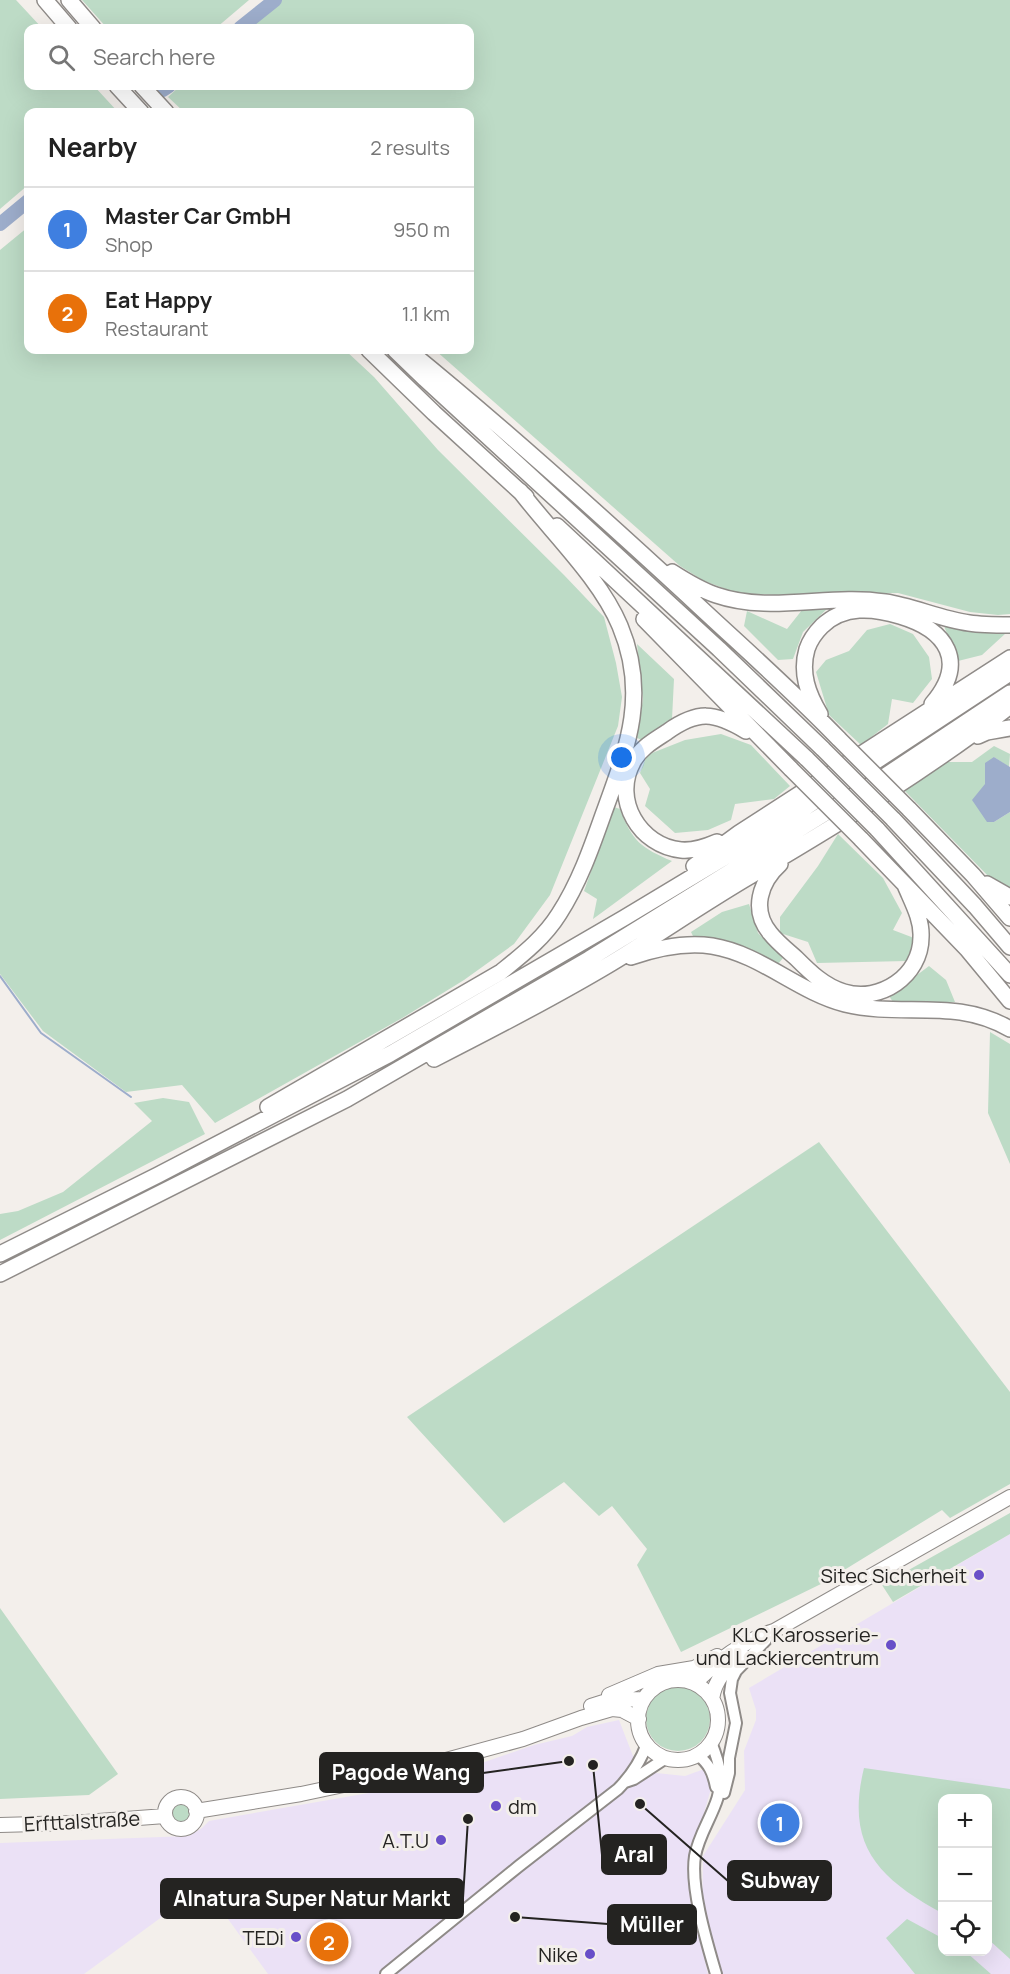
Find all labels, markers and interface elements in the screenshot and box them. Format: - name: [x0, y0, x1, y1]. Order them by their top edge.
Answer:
- search box: [24, 24, 474, 90]
- icon: search: [45, 41, 78, 74]
- text: Search here: [93, 42, 215, 72]
- text: Nearby: [48, 129, 137, 165]
- text: 2 results: [370, 134, 450, 161]
- text: Master Car GmbH: [105, 201, 291, 231]
- text: 1: [63, 216, 72, 243]
- text: 950 m: [393, 216, 450, 243]
- text: Shop: [105, 231, 153, 258]
- text: Eat Happy: [105, 285, 212, 315]
- text: 2: [62, 300, 73, 327]
- text: 1.1 km: [402, 300, 450, 327]
- text: Restaurant: [105, 315, 209, 342]
- your location: [607, 743, 636, 772]
- place label: Sitec Sicherheit: [821, 1562, 967, 1589]
- marker: Sitec Sicherheit: [972, 1568, 986, 1582]
- place label: KLC Karosserie- und Lackiercentrum: [696, 1621, 879, 1671]
- marker: KLC Karosserie- und Lackiercentrum: [884, 1638, 898, 1652]
- callout: Pagode Wang: [320, 1753, 483, 1792]
- text: Pagode Wang: [332, 1758, 470, 1786]
- place label: dm: [508, 1793, 537, 1820]
- map controls: [938, 1794, 992, 1956]
- button: +: [938, 1794, 992, 1848]
- marker: dm: [489, 1799, 503, 1813]
- pin: 1: [760, 1800, 800, 1846]
- street label: Erfttalstraße: [23, 1804, 141, 1838]
- place label: A.T.U: [382, 1827, 429, 1854]
- marker: A.T.U: [434, 1833, 448, 1847]
- callout: Aral: [602, 1835, 666, 1874]
- text: Aral: [614, 1840, 654, 1868]
- button: −: [938, 1848, 992, 1902]
- callout: Subway: [728, 1861, 831, 1900]
- text: Subway: [741, 1866, 820, 1894]
- callout: Alnatura Super Natur Markt: [161, 1879, 463, 1918]
- text: Alnatura Super Natur Markt: [173, 1884, 451, 1912]
- button: locate: [938, 1902, 992, 1956]
- callout: Müller: [608, 1905, 696, 1944]
- text: Müller: [620, 1910, 684, 1938]
- pin: 2: [310, 1920, 348, 1964]
- place label: TEDi: [243, 1924, 284, 1951]
- marker: TEDi: [289, 1930, 303, 1944]
- place label: Nike: [538, 1941, 578, 1968]
- marker: Nike: [583, 1947, 597, 1961]

